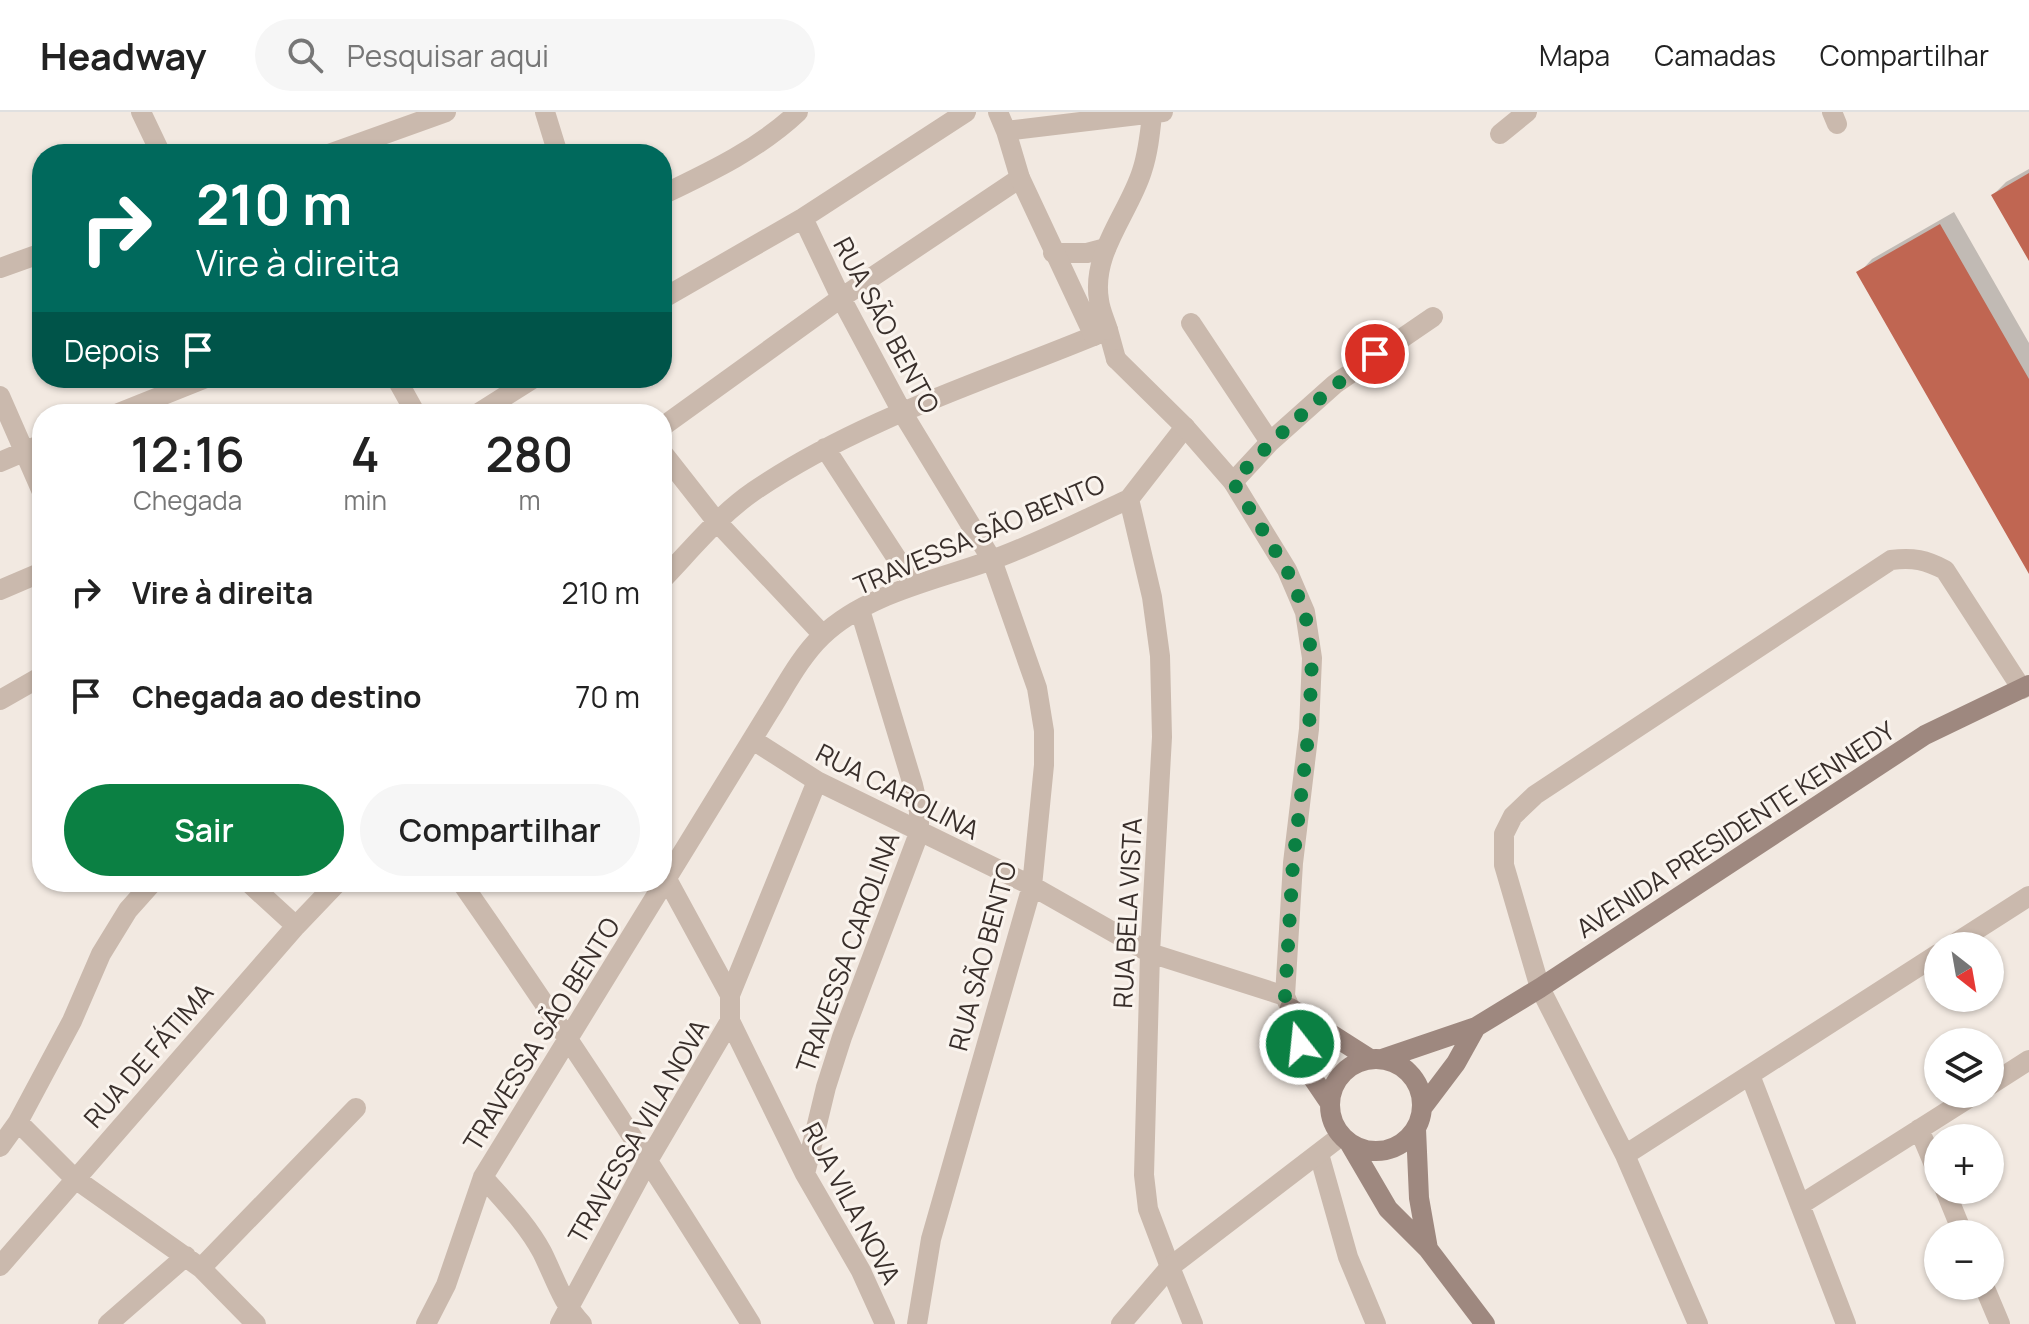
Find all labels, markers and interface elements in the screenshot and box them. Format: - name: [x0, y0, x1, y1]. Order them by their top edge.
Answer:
- search box: [255, 19, 815, 91]
- text: Headway: [40, 29, 207, 81]
- icon: search: [283, 33, 327, 77]
- text: Pesquisar aqui: [347, 35, 549, 76]
- text: Mapa: [1539, 36, 1610, 74]
- text: Camadas: [1654, 36, 1776, 74]
- text: Compartilhar: [1820, 36, 1989, 74]
- text: 210 m: [196, 165, 352, 242]
- icon: right: [64, 176, 168, 280]
- street label: RUA SÃO BENTO: [825, 231, 949, 419]
- text: Vire à direita: [196, 238, 400, 287]
- pin: [1341, 320, 1409, 388]
- icon: arrive: [176, 328, 220, 372]
- text: Depois: [64, 330, 160, 371]
- icon: arrive: [1353, 332, 1397, 376]
- text: 12:16: [131, 421, 245, 486]
- text: 4: [351, 421, 380, 486]
- text: 280: [486, 421, 573, 486]
- street label: TRAVESSA SÃO BENTO: [848, 465, 1110, 603]
- text: Chegada: [133, 482, 242, 518]
- text: min: [343, 482, 387, 518]
- text: m: [518, 482, 541, 518]
- icon: right: [64, 570, 108, 614]
- text: Vire à direita: [132, 572, 313, 613]
- text: 210 m: [561, 572, 640, 613]
- icon: arrive: [64, 674, 108, 718]
- text: Chegada ao destino: [132, 676, 422, 717]
- text: 70 m: [575, 676, 640, 717]
- street label: AVENIDA PRESIDENTE KENNEDY: [1569, 712, 1902, 946]
- street label: RUA CAROLINA: [810, 734, 986, 848]
- button: Sair: [64, 784, 344, 876]
- button: Compartilhar: [360, 784, 640, 876]
- street label: RUA BELA VISTA: [1104, 817, 1150, 1009]
- street label: TRAVESSA CAROLINA: [787, 827, 907, 1077]
- street label: RUA SÃO BENTO: [939, 857, 1025, 1055]
- street label: TRAVESSA SÃO BENTO: [454, 910, 628, 1158]
- north arrow: [1924, 932, 2004, 1012]
- map controls: [1924, 932, 2004, 1300]
- street label: RUA DE FÁTIMA: [75, 975, 221, 1135]
- position arrow: [1258, 1002, 1342, 1086]
- street label: TRAVESSA VILA NOVA: [559, 1012, 717, 1250]
- button: layers: [1924, 1028, 2004, 1108]
- street label: RUA VILA NOVA: [794, 1116, 910, 1290]
- button: +: [1924, 1124, 2004, 1204]
- button: −: [1924, 1220, 2004, 1300]

